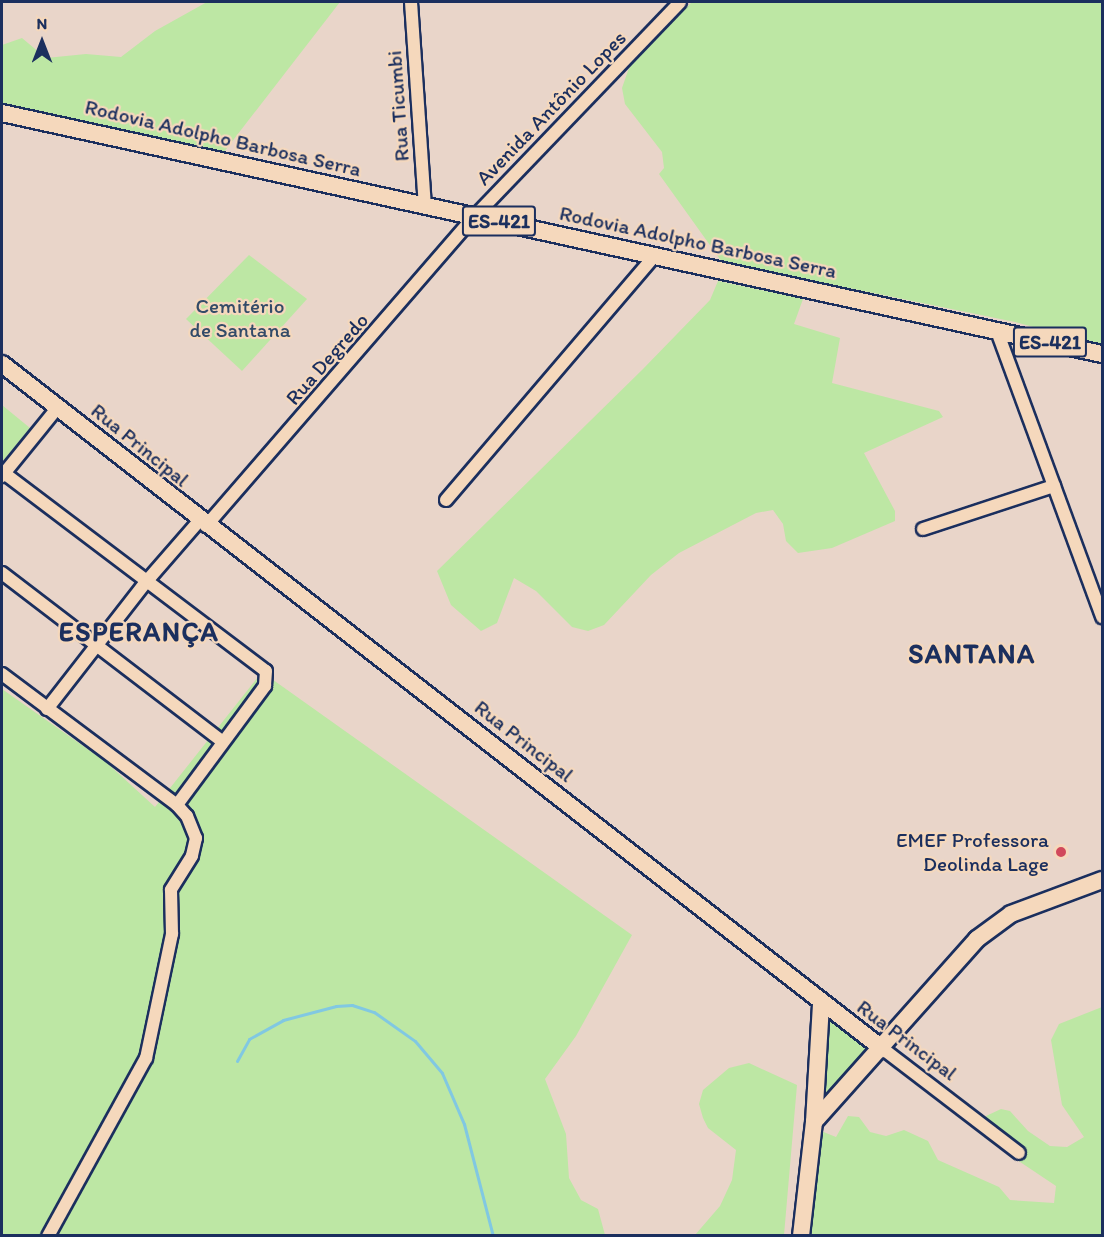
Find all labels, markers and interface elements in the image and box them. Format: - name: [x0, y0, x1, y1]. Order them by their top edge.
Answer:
- north arrow: [12, 12, 72, 72]
- text: N: [37, 14, 47, 33]
- street label: Avenida Antônio Lopes: [471, 26, 631, 190]
- street label: Rua Ticumbi: [382, 50, 414, 162]
- street label: Rodovia Adolpho Barbosa Serra: [82, 94, 364, 182]
- street label: Rodovia Adolpho Barbosa Serra: [557, 200, 839, 284]
- road number: ES-421: [462, 204, 536, 238]
- park label: Cemitério de Santana: [189, 293, 291, 343]
- street label: Rua Degredo: [280, 308, 374, 410]
- road number: ES-421: [1012, 325, 1088, 359]
- street label: Rua Principal: [86, 398, 194, 492]
- district label: ESPERANÇA: [59, 616, 219, 648]
- district label: SANTANA: [907, 638, 1037, 670]
- street label: Rua Principal: [469, 694, 579, 788]
- place label: EMEF Professora Deolinda Lage: [896, 827, 1049, 877]
- marker: EMEF Professora Deolinda Lage: [1054, 845, 1068, 859]
- street label: Rua Principal: [852, 994, 962, 1086]

